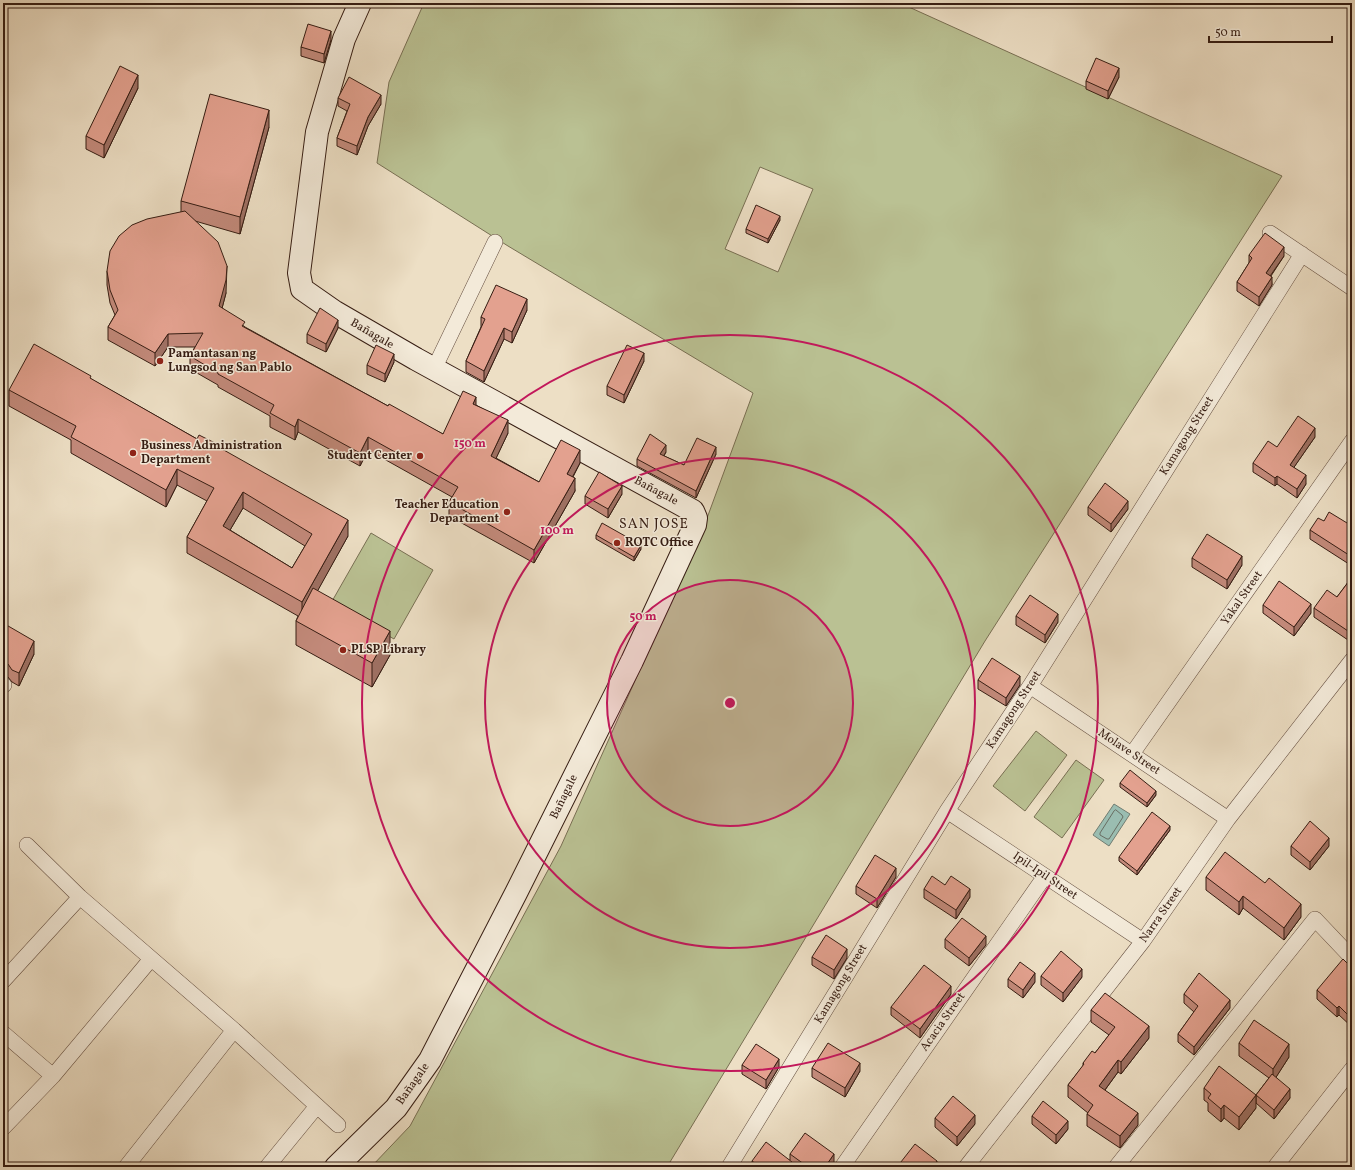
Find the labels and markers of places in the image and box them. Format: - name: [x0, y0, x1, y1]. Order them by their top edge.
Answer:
- place label: Pamantasan ng Lungsod ng San Pablo: [168, 346, 292, 376]
- marker: Pamantasan ng Lungsod ng San Pablo: [155, 356, 165, 366]
- place label: Business Administration Department: [141, 438, 282, 468]
- marker: Business Administration Department: [128, 448, 138, 458]
- place label: Student Center: [327, 448, 412, 464]
- marker: Student Center: [415, 451, 425, 461]
- place label: Teacher Education Department: [395, 497, 499, 527]
- marker: Teacher Education Department: [502, 507, 512, 517]
- place label: ROTC Office: [625, 535, 693, 551]
- marker: ROTC Office: [612, 538, 622, 548]
- place label: PLSP Library: [351, 642, 426, 658]
- marker: PLSP Library: [338, 645, 348, 655]
- centre of rings: [723, 696, 737, 710]

